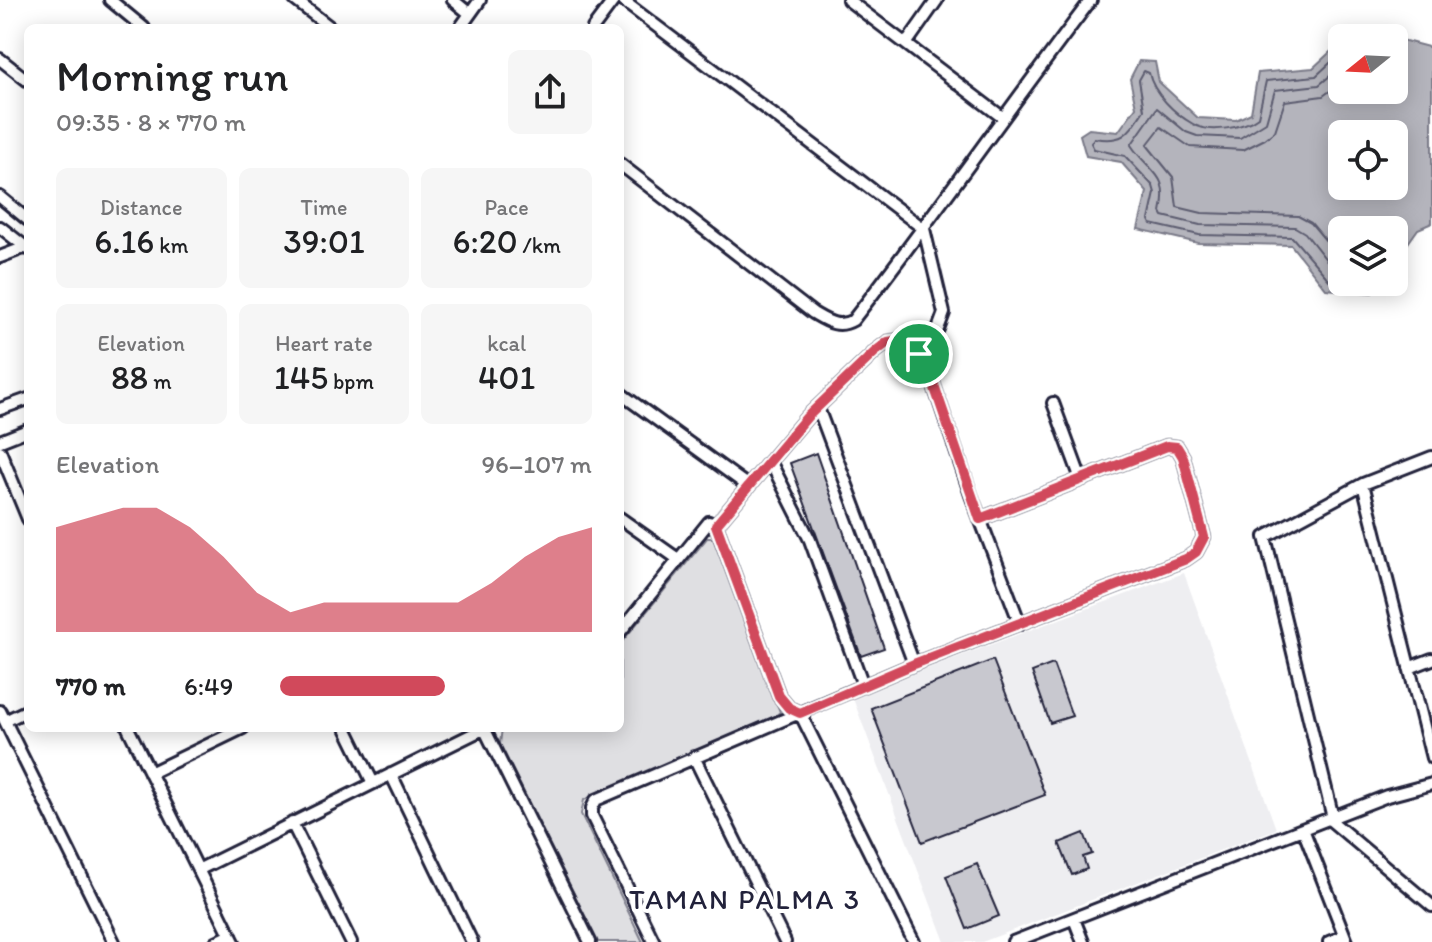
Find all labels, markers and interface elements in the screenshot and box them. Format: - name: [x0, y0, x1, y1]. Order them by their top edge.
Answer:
- north arrow: [1328, 24, 1408, 104]
- map controls: [1328, 24, 1408, 296]
- text: Morning run: [56, 49, 289, 102]
- button: share: [508, 50, 592, 134]
- text: 09:35 · 8 × 770 m: [56, 106, 246, 138]
- button: locate: [1328, 120, 1408, 200]
- text: Distance: [100, 194, 183, 221]
- text: Time: [301, 194, 347, 221]
- text: Pace: [485, 194, 529, 221]
- button: layers: [1328, 216, 1408, 296]
- text: 6.16: [94, 221, 154, 262]
- text: 39:01: [283, 221, 365, 262]
- text: 6:20: [452, 221, 518, 262]
- text: km: [154, 232, 188, 259]
- text: /km: [518, 232, 561, 259]
- pin: [885, 320, 953, 388]
- text: Elevation: [98, 330, 185, 357]
- text: Heart rate: [275, 330, 373, 357]
- text: kcal: [487, 330, 526, 357]
- icon: arrive: [897, 332, 941, 376]
- text: 88: [111, 357, 148, 398]
- text: 145: [274, 357, 328, 398]
- text: 401: [478, 357, 535, 398]
- text: m: [148, 368, 172, 395]
- text: bpm: [328, 368, 374, 395]
- text: Elevation: [56, 448, 159, 480]
- text: 96–107 m: [481, 448, 592, 480]
- text: 770 m: [56, 670, 126, 702]
- text: 6:49: [184, 670, 233, 702]
- district label: TAMAN PALMA 3: [629, 882, 861, 916]

